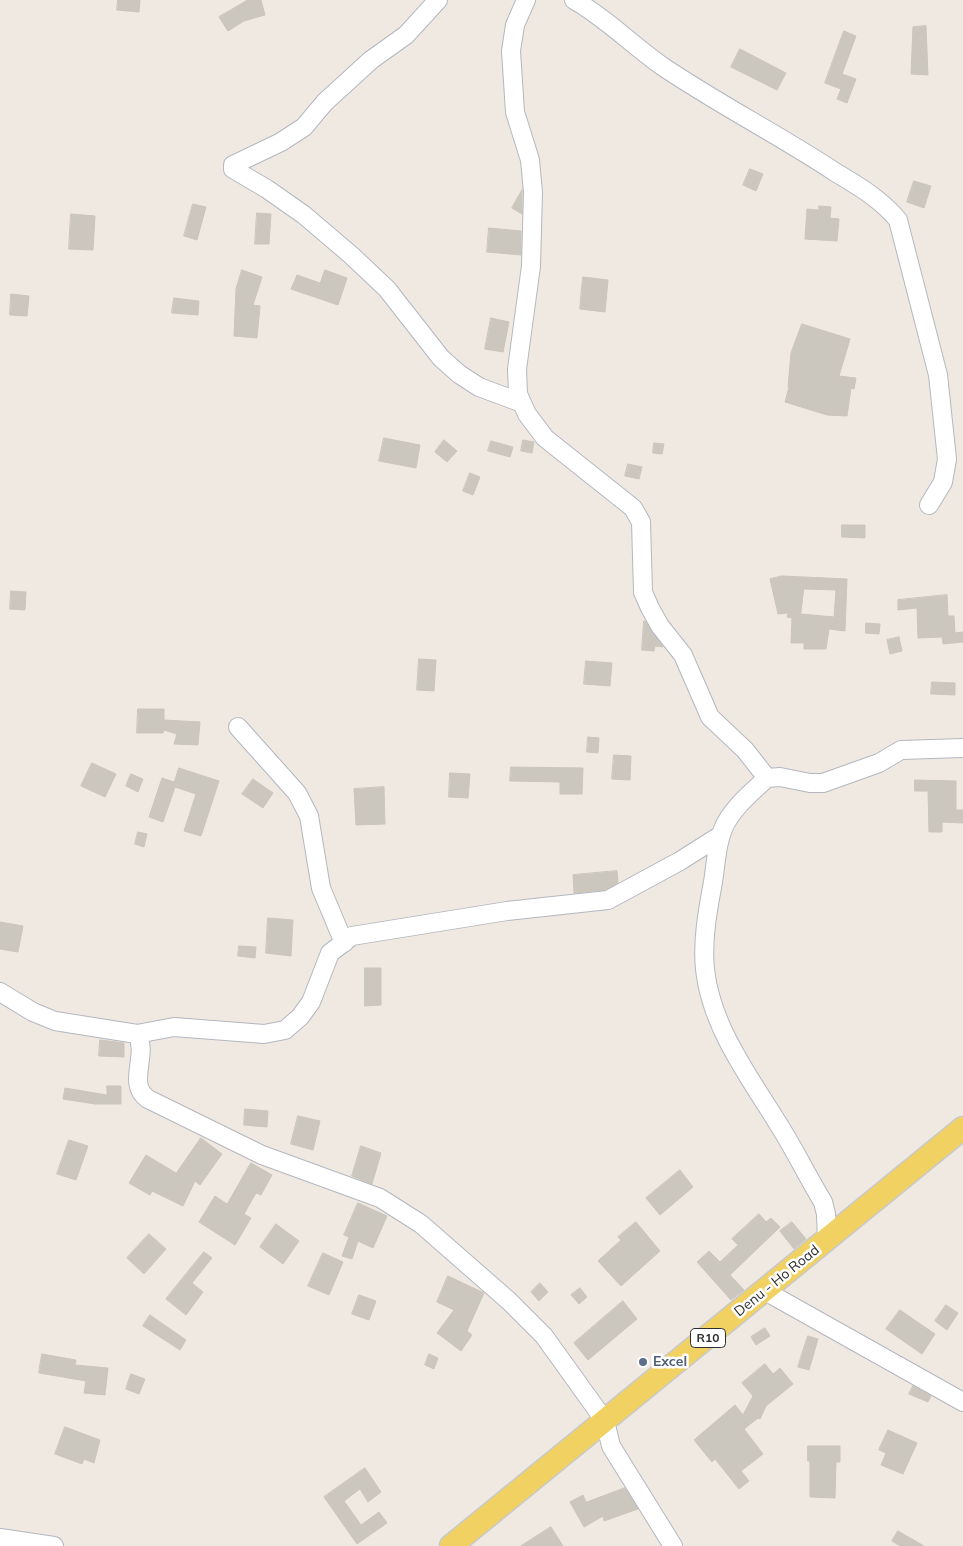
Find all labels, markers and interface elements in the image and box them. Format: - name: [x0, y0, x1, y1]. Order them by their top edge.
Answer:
- street label: Denu - Ho Road: [731, 1242, 823, 1320]
- road number: R10: [690, 1329, 726, 1348]
- place label: Excel: [653, 1354, 687, 1370]
- marker: Excel: [637, 1356, 649, 1368]

